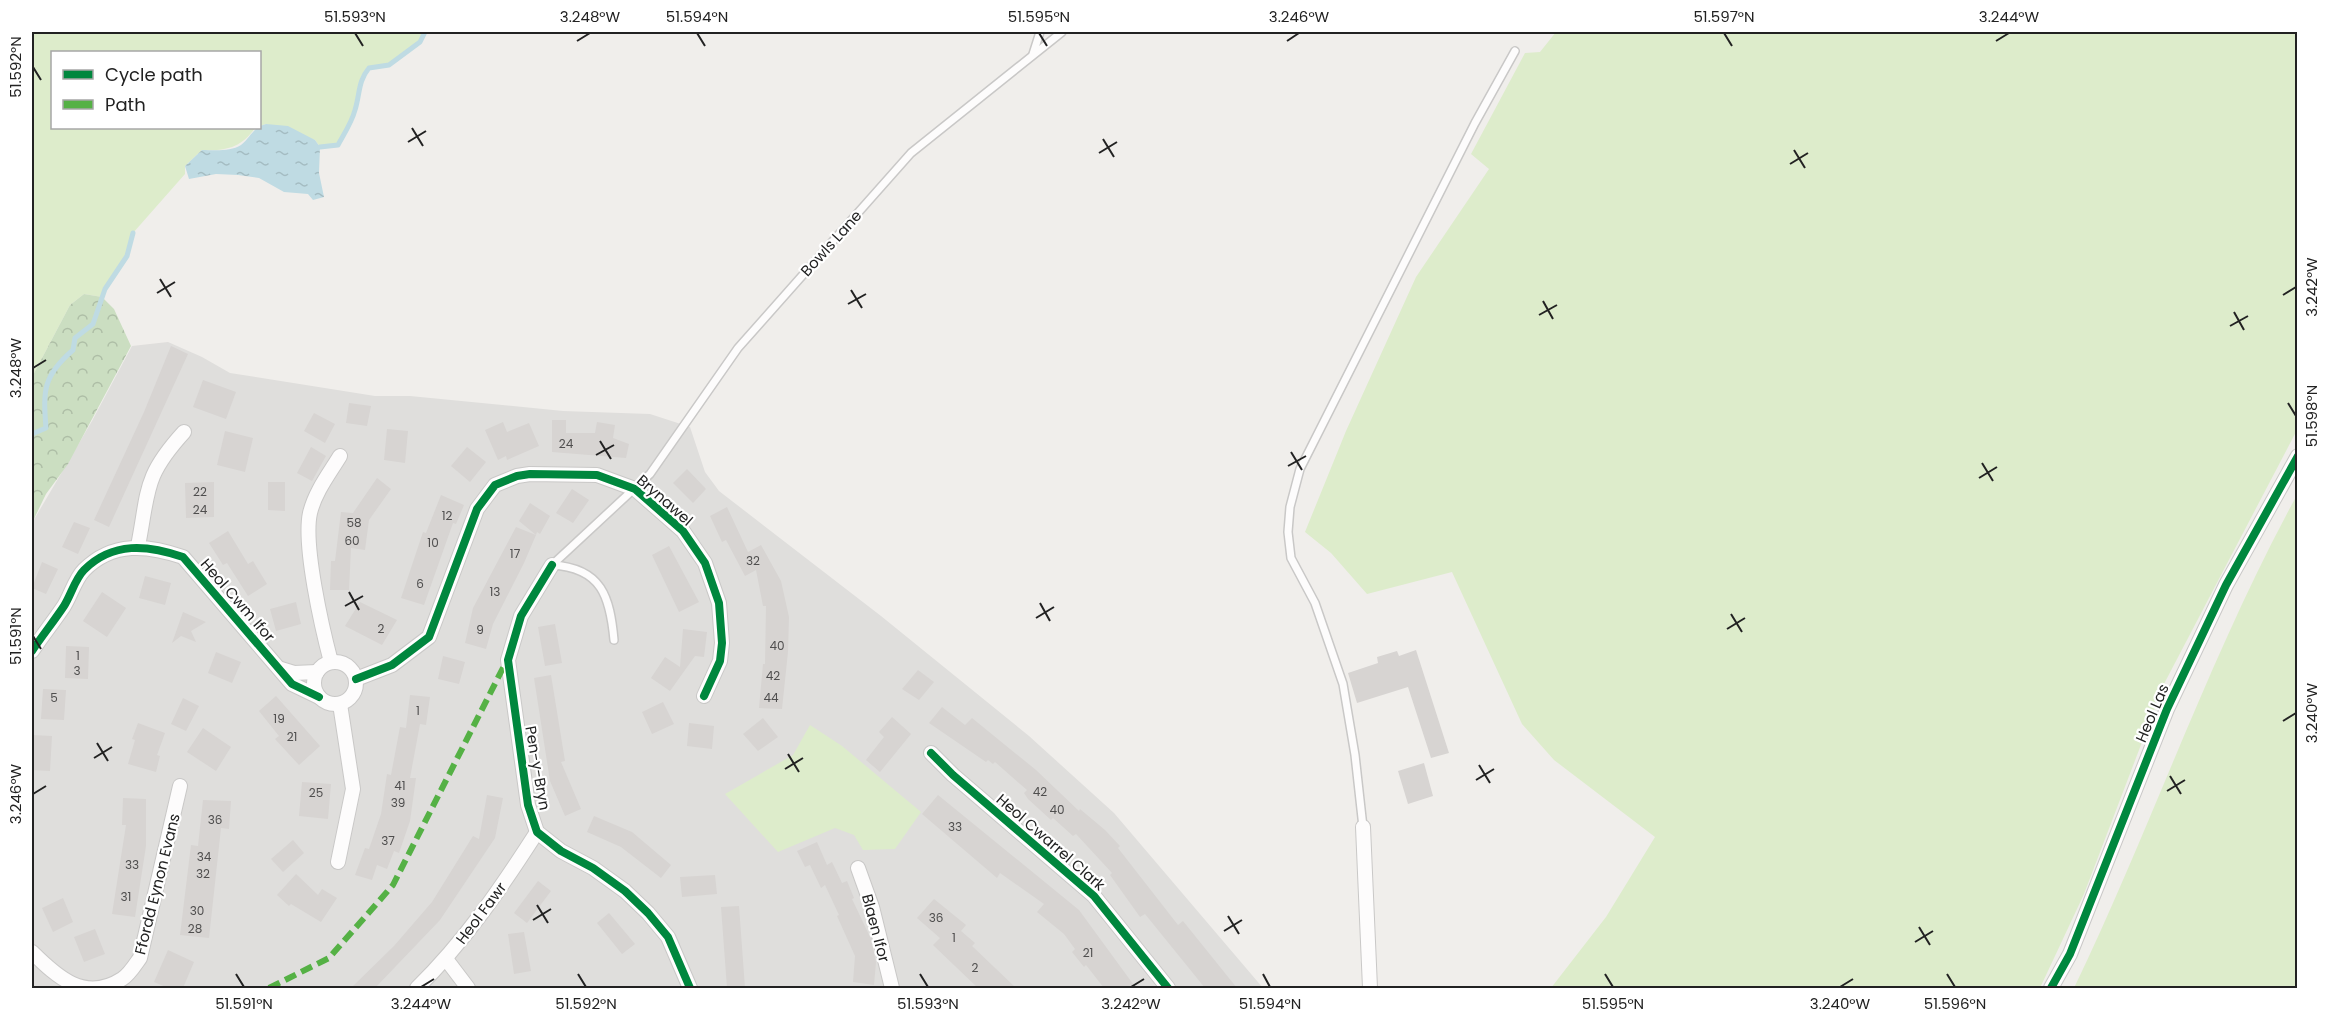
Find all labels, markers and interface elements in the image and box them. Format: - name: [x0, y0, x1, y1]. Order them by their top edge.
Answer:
- text: 51.593°N: [324, 6, 386, 27]
- text: 3.248°W: [560, 6, 621, 27]
- text: 51.594°N: [666, 6, 728, 27]
- text: 51.595°N: [1008, 6, 1070, 27]
- text: 3.246°W: [1269, 6, 1330, 27]
- text: 51.597°N: [1693, 6, 1755, 27]
- text: 3.244°W: [1979, 6, 2039, 27]
- text: 51.592°N: [5, 36, 26, 98]
- legend: [51, 51, 261, 129]
- text: Cycle path: [105, 62, 203, 87]
- text: Path: [105, 92, 146, 117]
- street label: Bowls Lane: [796, 205, 866, 281]
- text: 3.242°W: [2301, 257, 2322, 317]
- text: 3.248°W: [5, 337, 26, 398]
- text: 51.598°N: [2301, 385, 2322, 447]
- house number: 24: [559, 435, 574, 452]
- street label: Brynawel: [632, 470, 698, 530]
- house number: 22: [193, 483, 207, 500]
- house number: 24: [193, 501, 208, 518]
- house number: 12: [442, 507, 452, 524]
- house number: 58: [346, 514, 362, 531]
- house number: 60: [344, 532, 360, 549]
- house number: 10: [427, 534, 439, 551]
- house number: 17: [510, 545, 521, 562]
- house number: 32: [746, 552, 760, 569]
- street label: Heol Cwm Ifor: [196, 554, 280, 646]
- house number: 6: [416, 575, 424, 592]
- house number: 13: [490, 583, 500, 600]
- text: 51.591°N: [5, 607, 26, 665]
- house number: 2: [378, 620, 385, 637]
- house number: 9: [476, 621, 484, 638]
- house number: 40: [769, 637, 785, 654]
- house number: 1: [76, 647, 80, 664]
- house number: 3: [73, 662, 81, 679]
- house number: 42: [766, 667, 780, 684]
- street label: Heol Las: [2130, 680, 2174, 745]
- text: 3.240°W: [2301, 683, 2322, 743]
- house number: 5: [50, 689, 58, 706]
- house number: 44: [763, 689, 779, 706]
- house number: 1: [416, 702, 420, 719]
- house number: 19: [273, 710, 285, 727]
- street label: Pen-y-Bryn: [520, 724, 556, 812]
- house number: 21: [287, 728, 297, 745]
- text: 3.246°W: [5, 763, 26, 824]
- house number: 41: [394, 777, 406, 794]
- house number: 42: [1033, 783, 1047, 800]
- house number: 25: [309, 784, 323, 801]
- street label: Heol Cwarrel Clark: [992, 789, 1110, 895]
- house number: 39: [391, 794, 405, 811]
- house number: 40: [1049, 801, 1065, 818]
- street label: Ffordd Eynon Evans: [129, 811, 185, 957]
- house number: 36: [208, 811, 222, 828]
- house number: 33: [948, 818, 962, 835]
- house number: 37: [381, 832, 395, 849]
- house number: 34: [197, 848, 212, 865]
- house number: 33: [125, 856, 139, 873]
- house number: 32: [196, 865, 210, 882]
- street label: Heol Fawr: [451, 877, 511, 948]
- house number: 31: [121, 888, 131, 905]
- street label: Blaen Ifor: [857, 892, 895, 965]
- house number: 30: [190, 902, 204, 919]
- house number: 36: [929, 909, 943, 926]
- house number: 28: [188, 920, 202, 937]
- house number: 1: [952, 929, 956, 946]
- house number: 21: [1083, 944, 1093, 961]
- house number: 2: [972, 959, 979, 976]
- text: 51.591°N: [215, 993, 273, 1014]
- text: 3.244°W: [391, 993, 451, 1014]
- text: 51.592°N: [555, 993, 617, 1014]
- text: 51.593°N: [897, 993, 959, 1014]
- text: 3.242°W: [1101, 993, 1161, 1014]
- text: 51.594°N: [1239, 993, 1301, 1014]
- text: 51.595°N: [1582, 993, 1644, 1014]
- text: 3.240°W: [1810, 993, 1870, 1014]
- text: 51.596°N: [1924, 993, 1986, 1014]

